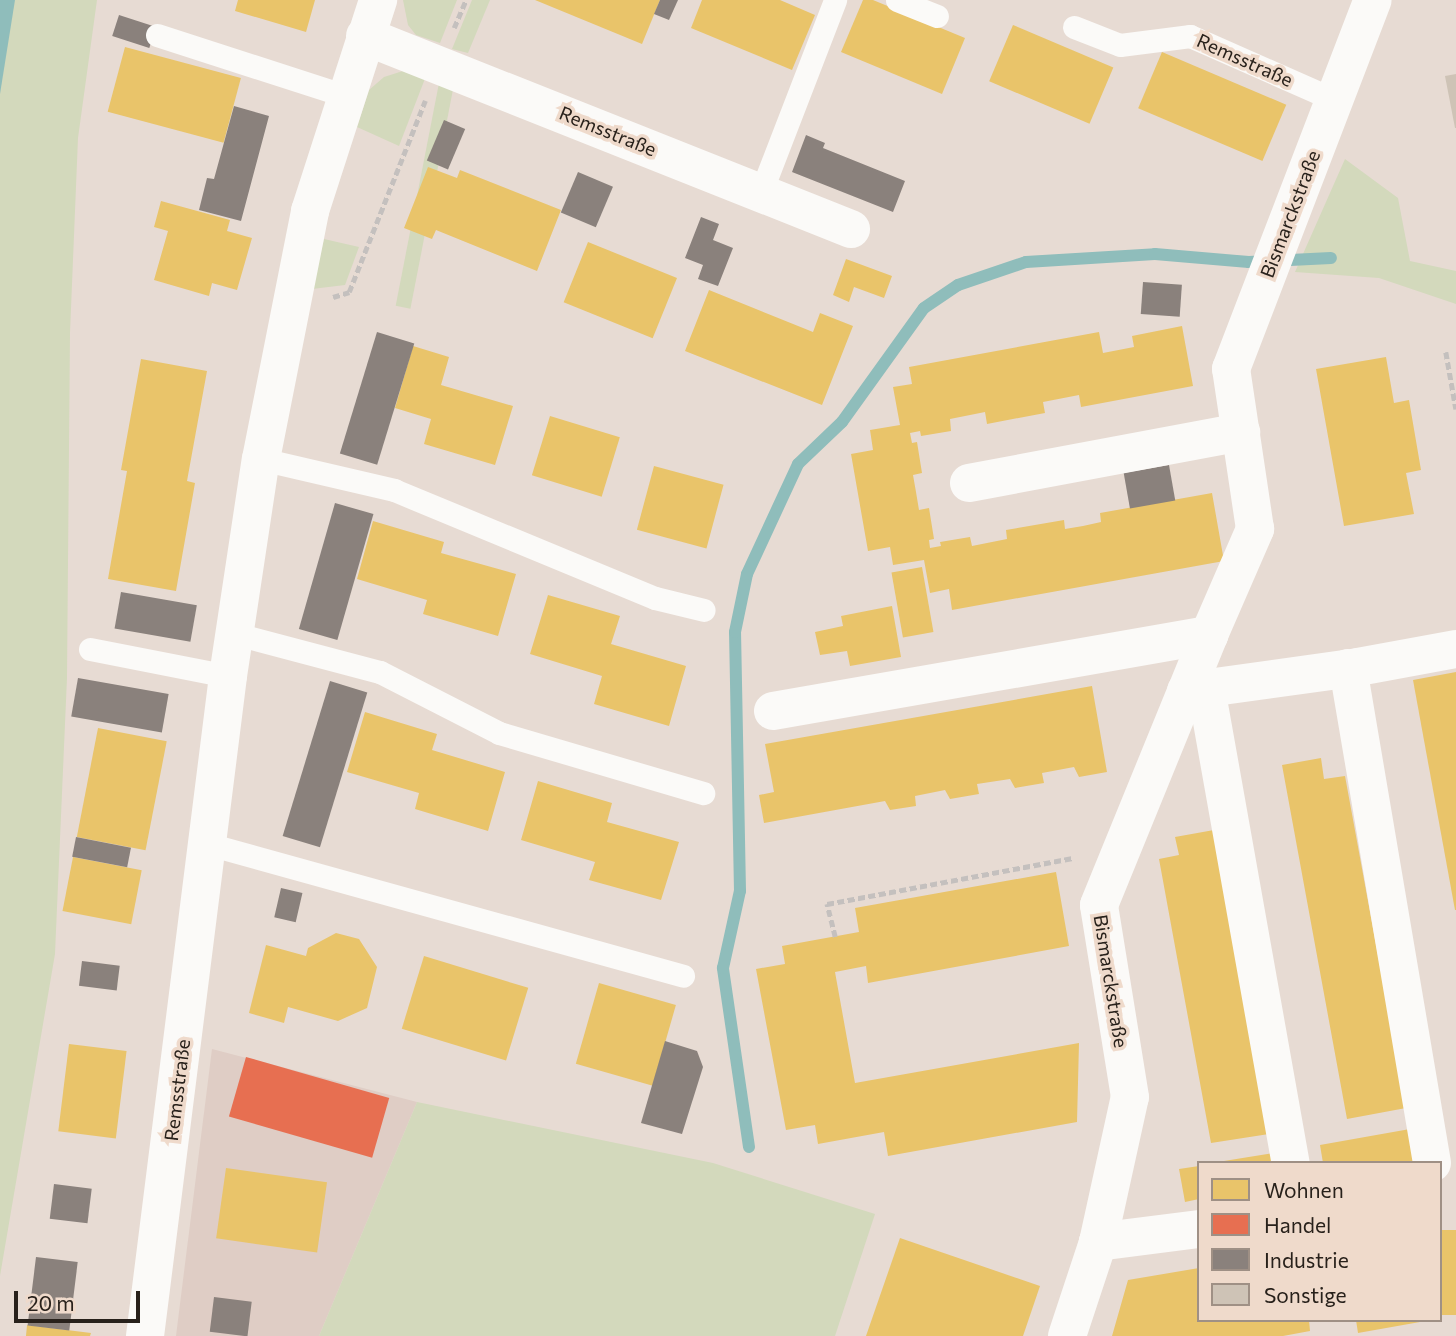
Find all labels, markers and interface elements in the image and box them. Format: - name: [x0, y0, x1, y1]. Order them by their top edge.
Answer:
- street label: Remsstraße: [1194, 29, 1296, 91]
- street label: Remsstraße: [556, 101, 660, 161]
- street label: Bismarckstraße: [1255, 147, 1325, 281]
- street label: Bismarckstraße: [1089, 913, 1133, 1049]
- street label: Remsstraße: [159, 1038, 195, 1142]
- legend: [1197, 1161, 1442, 1322]
- text: Wohnen: [1264, 1177, 1344, 1202]
- text: Handel: [1264, 1212, 1331, 1237]
- text: Industrie: [1264, 1247, 1349, 1272]
- scale bar: [18, 1276, 144, 1320]
- text: Sonstige: [1264, 1282, 1347, 1307]
- text: 20 m: [27, 1290, 75, 1315]

